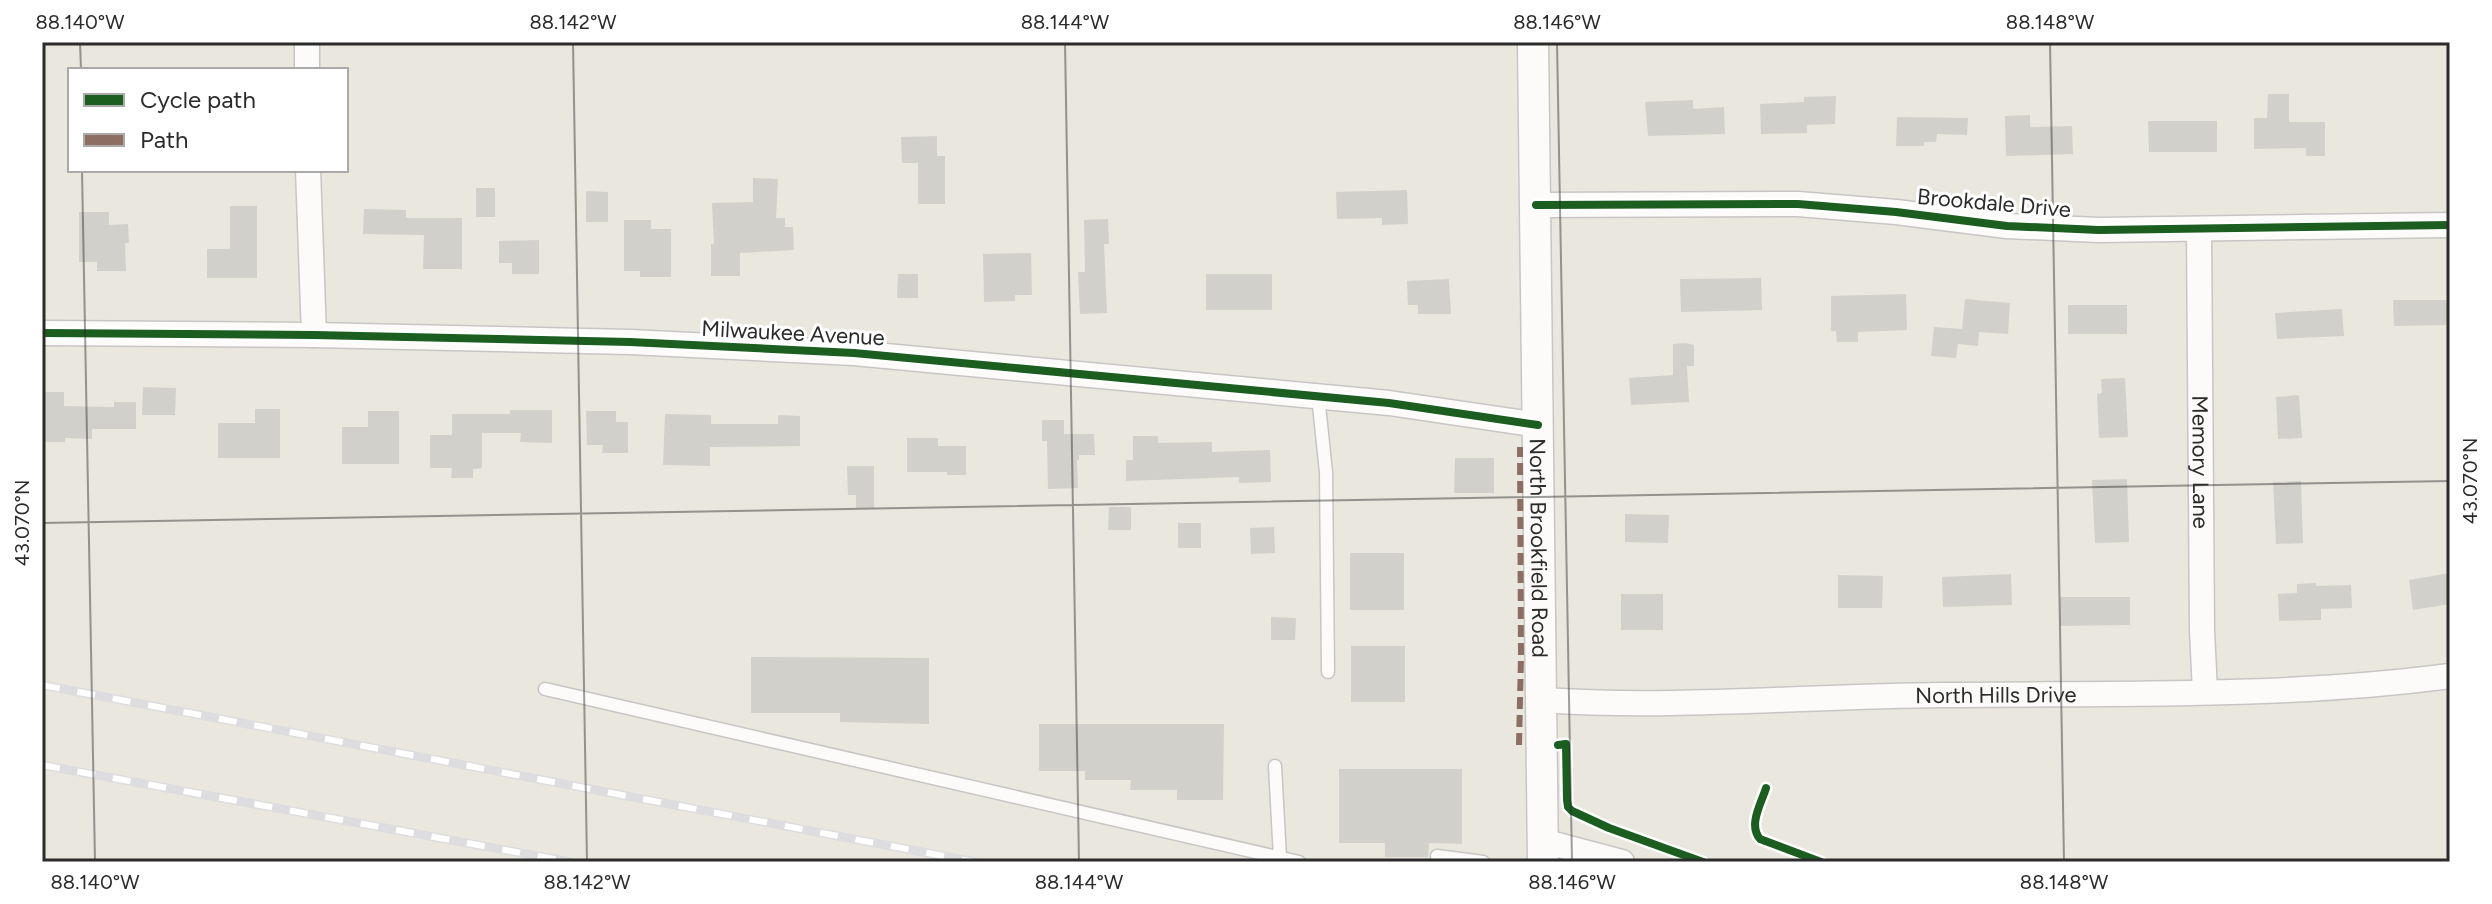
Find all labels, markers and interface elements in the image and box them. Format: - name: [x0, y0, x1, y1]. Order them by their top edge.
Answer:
- text: 88.140°W: [36, 10, 124, 34]
- text: 88.142°W: [529, 10, 617, 34]
- text: 88.144°W: [1021, 10, 1109, 34]
- text: 88.146°W: [1513, 10, 1601, 34]
- text: 88.148°W: [2006, 10, 2094, 34]
- legend: [68, 68, 348, 172]
- text: Cycle path: [140, 85, 256, 114]
- text: Path: [140, 125, 188, 154]
- street label: Brookdale Drive: [1916, 183, 2072, 223]
- street label: Milwaukee Avenue: [701, 315, 885, 351]
- street label: Memory Lane: [2187, 395, 2215, 529]
- street label: North Brookfield Road: [1524, 438, 1554, 658]
- text: 43.070°N: [2458, 438, 2482, 524]
- text: 43.070°N: [10, 480, 34, 566]
- street label: North Hills Drive: [1915, 681, 2076, 709]
- text: 88.140°W: [51, 870, 139, 894]
- text: 88.142°W: [543, 870, 631, 894]
- text: 88.144°W: [1035, 870, 1123, 894]
- text: 88.146°W: [1528, 870, 1616, 894]
- text: 88.148°W: [2020, 870, 2108, 894]

